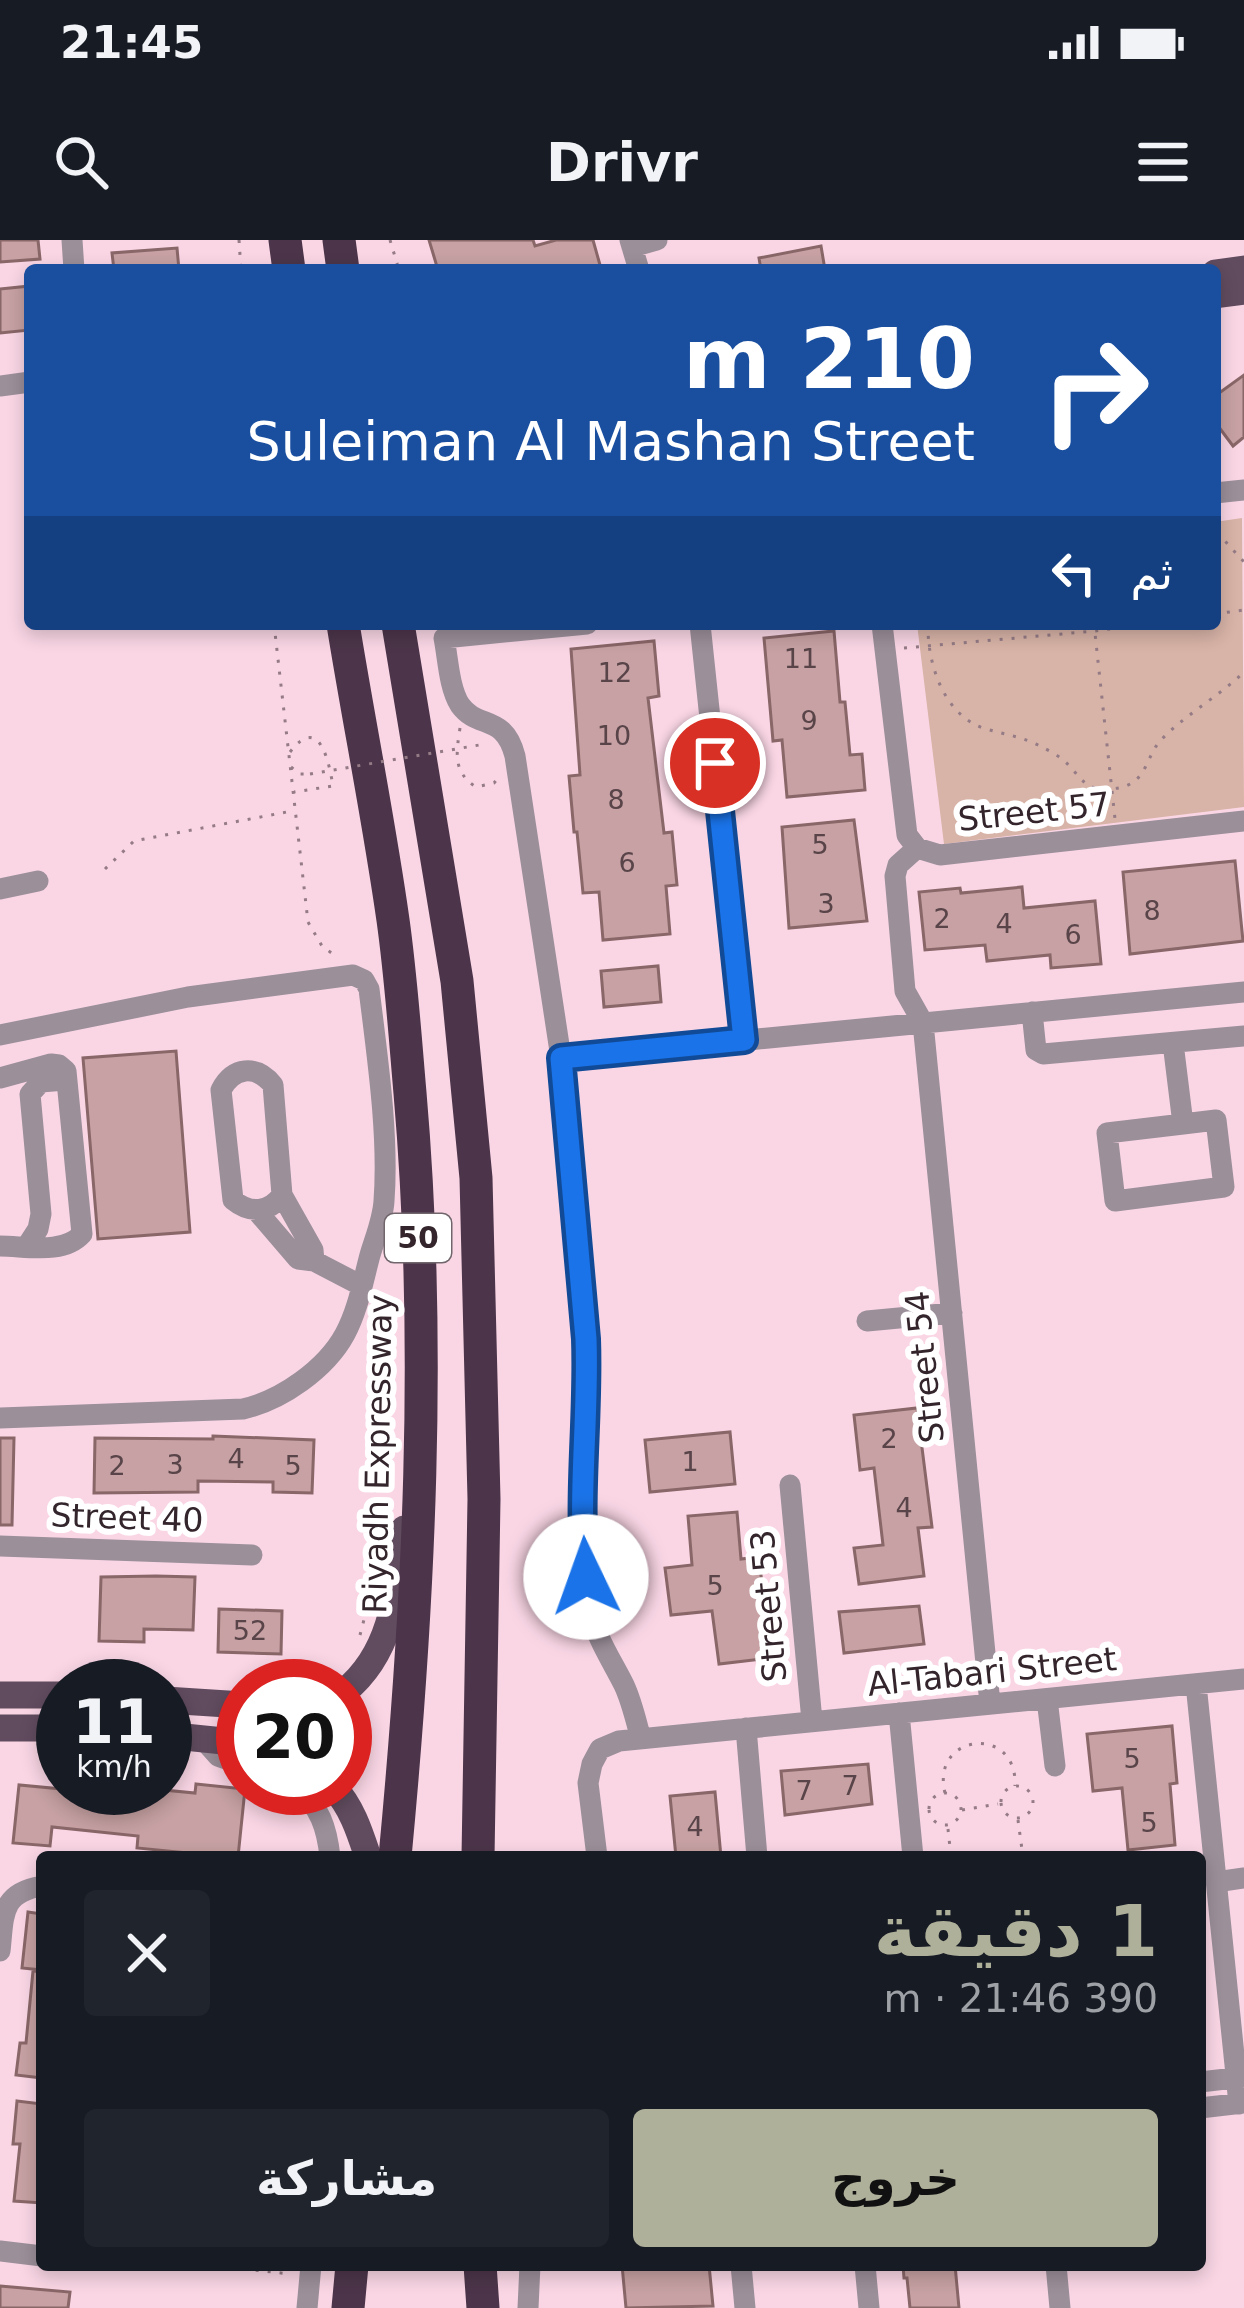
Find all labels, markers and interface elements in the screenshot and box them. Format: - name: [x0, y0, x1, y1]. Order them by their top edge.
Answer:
- text: 21:45: [60, 16, 203, 69]
- icon: search: [48, 129, 114, 195]
- icon: menu: [1130, 129, 1196, 195]
- text: Drivr: [546, 131, 698, 194]
- text: 210 m: [683, 310, 975, 408]
- icon: right: [1017, 312, 1173, 468]
- text: Suleiman Al Mashan Street: [246, 410, 975, 473]
- icon: left: [1041, 540, 1107, 606]
- text: ثم: [1131, 547, 1173, 600]
- house number: 11: [784, 643, 818, 674]
- house number: 12: [598, 657, 632, 688]
- house number: 9: [800, 705, 818, 736]
- pin: [664, 712, 766, 814]
- house number: 10: [597, 720, 631, 751]
- icon: arrive: [682, 730, 748, 796]
- house number: 8: [607, 784, 625, 815]
- street label: Street 57: [956, 784, 1112, 839]
- house number: 5: [811, 829, 829, 860]
- house number: 6: [618, 847, 636, 878]
- house number: 3: [817, 888, 835, 919]
- house number: 8: [1143, 895, 1161, 926]
- house number: 2: [933, 903, 951, 934]
- house number: 4: [995, 908, 1013, 939]
- house number: 6: [1064, 919, 1082, 950]
- road number: 50: [385, 1214, 451, 1262]
- street label: Street 54: [897, 1289, 952, 1445]
- street label: Riyadh Expressway: [355, 1294, 400, 1614]
- house number: 2: [880, 1423, 898, 1454]
- house number: 4: [227, 1443, 245, 1474]
- house number: 1: [681, 1446, 699, 1477]
- house number: 3: [166, 1449, 184, 1480]
- house number: 2: [108, 1450, 126, 1481]
- house number: 5: [284, 1450, 302, 1481]
- house number: 4: [895, 1492, 913, 1523]
- street label: Street 40: [50, 1495, 204, 1540]
- position arrow: [523, 1514, 649, 1640]
- street label: Street 53: [742, 1528, 795, 1684]
- house number: 5: [706, 1570, 724, 1601]
- house number: 52: [233, 1615, 267, 1646]
- street label: Al-Tabari Street: [866, 1639, 1119, 1704]
- speed limit sign: 20: [216, 1659, 372, 1815]
- text: 11: [72, 1687, 156, 1757]
- house number: 5: [1123, 1743, 1141, 1774]
- text: km/h: [76, 1749, 152, 1784]
- house number: 7: [841, 1770, 859, 1801]
- house number: 7: [795, 1775, 813, 1806]
- house number: 5: [1140, 1807, 1158, 1838]
- house number: 4: [686, 1811, 704, 1842]
- text: 1 دقيقة: [874, 1889, 1158, 1973]
- button: close: [84, 1890, 210, 2016]
- text: 390 m · 21:46: [884, 1976, 1158, 2021]
- button: مشاركة: [84, 2109, 609, 2247]
- button: خروج: [633, 2109, 1158, 2247]

